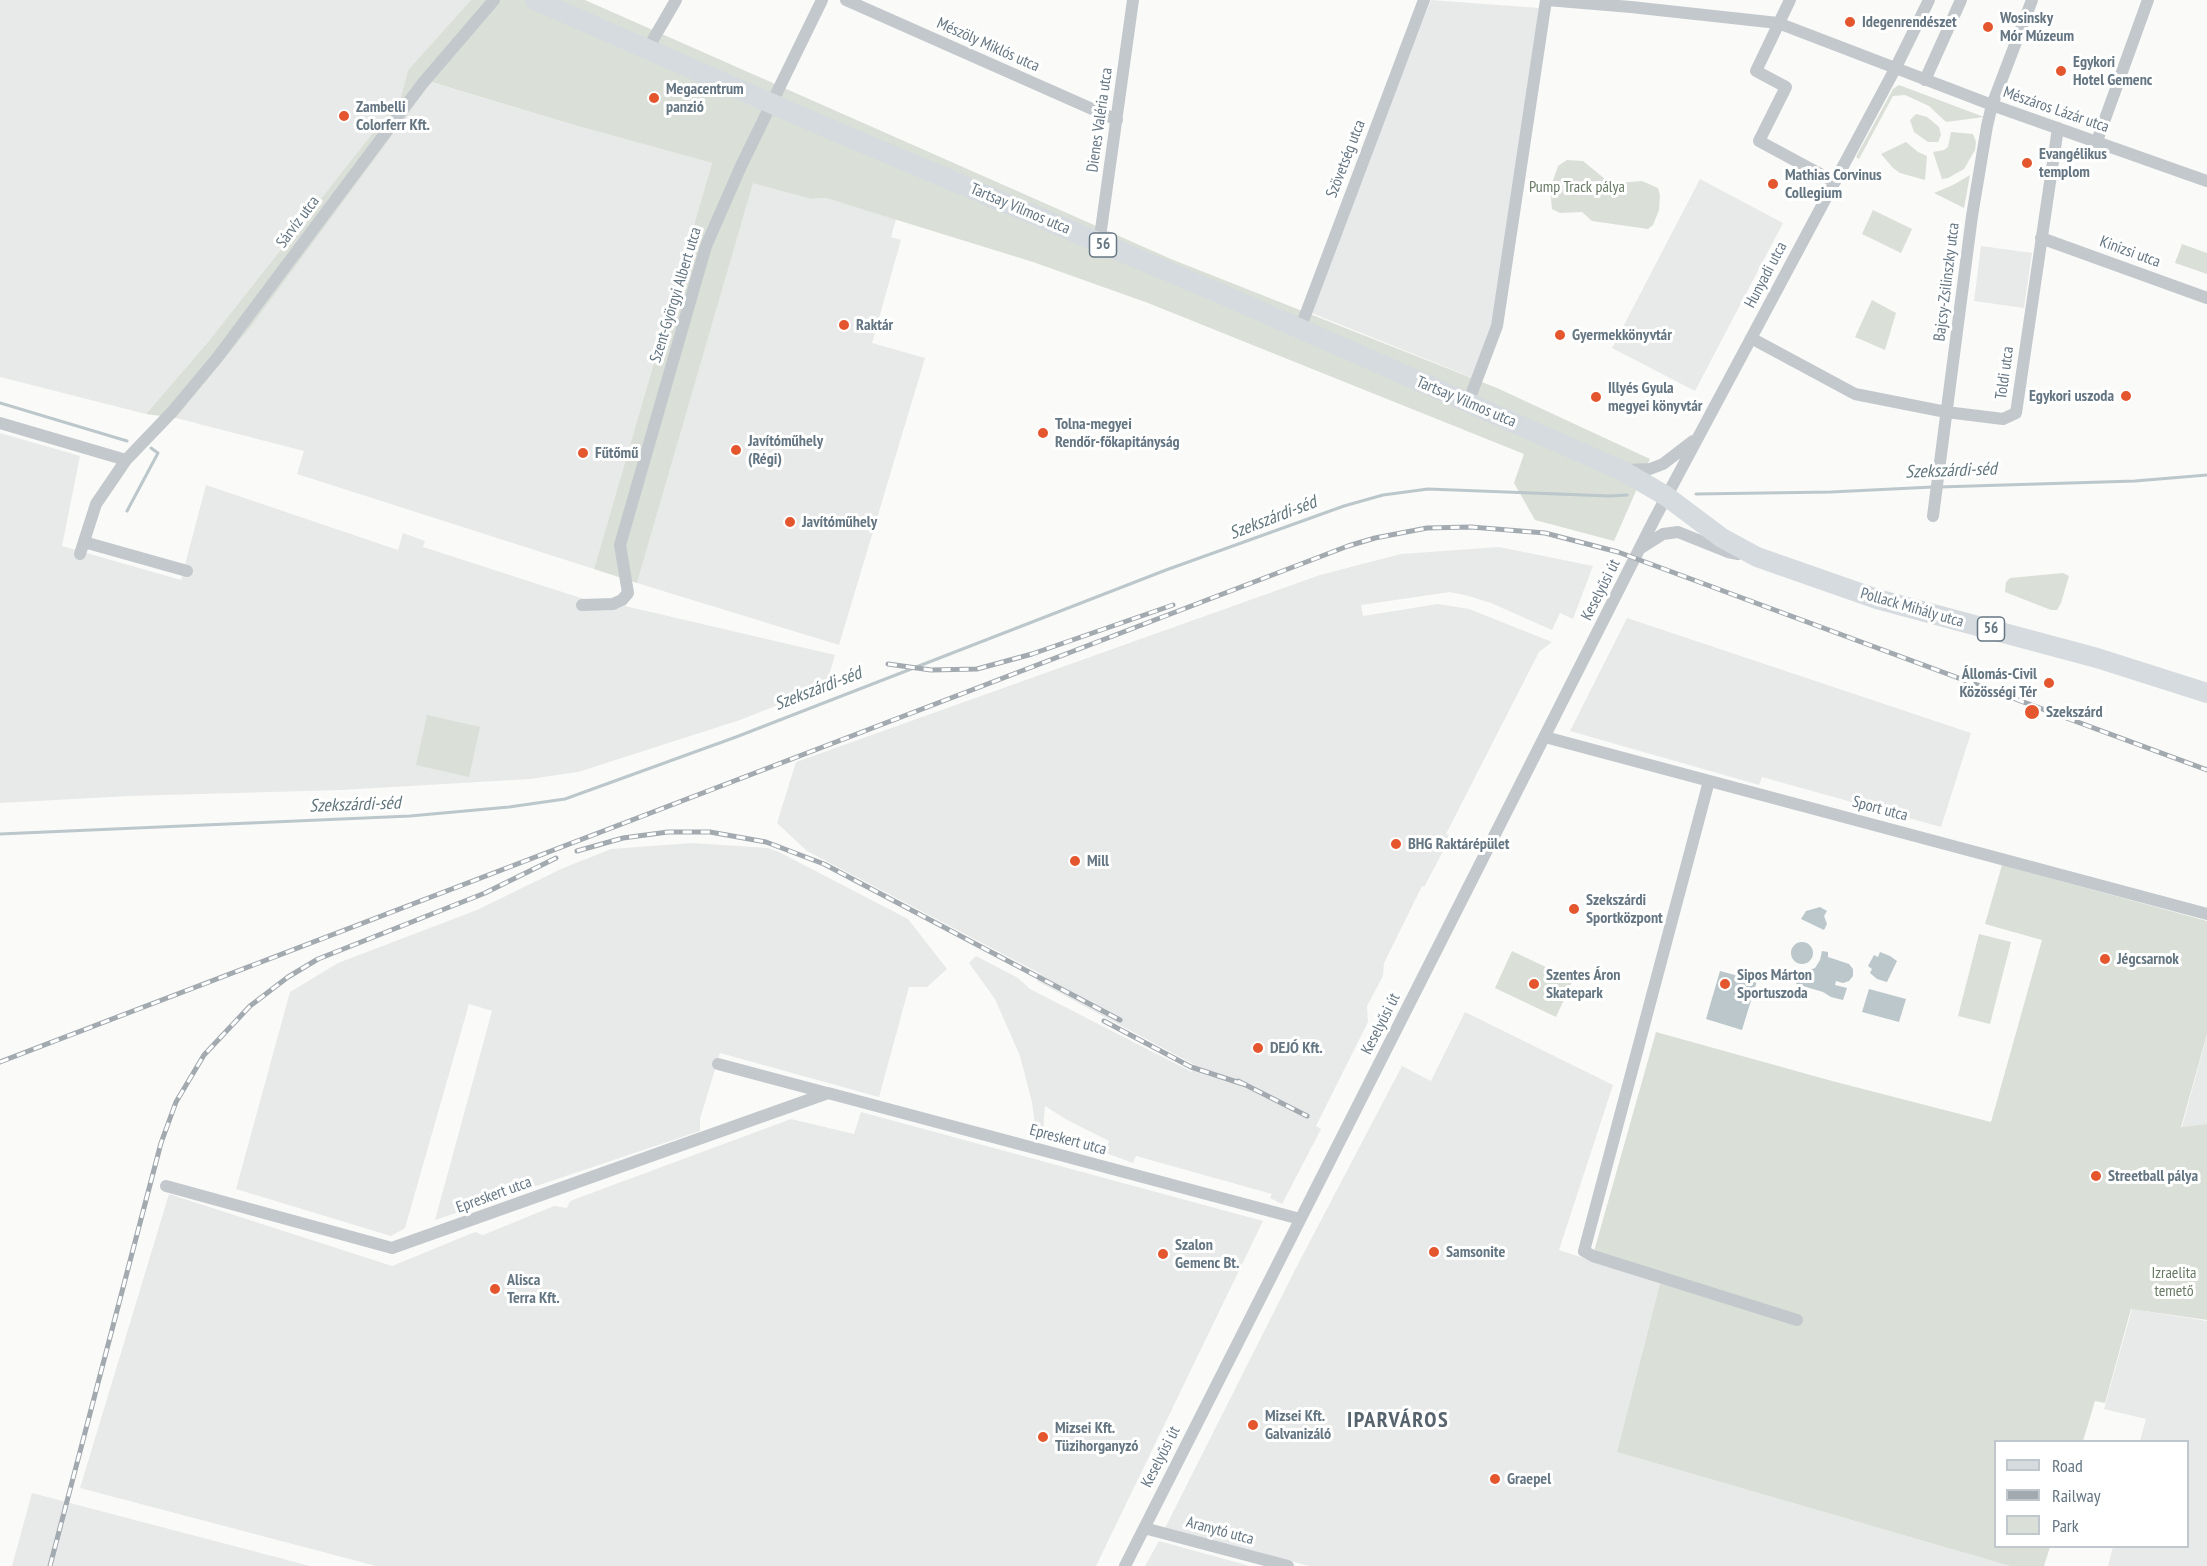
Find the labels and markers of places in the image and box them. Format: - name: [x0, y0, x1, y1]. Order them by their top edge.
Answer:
- place label: Wosinsky Mór Múzeum: [2000, 8, 2074, 46]
- place label: Idegenrendészet: [1862, 12, 1957, 32]
- marker: Idegenrendészet: [1843, 15, 1857, 29]
- marker: Wosinsky Mór Múzeum: [1981, 20, 1995, 34]
- place label: Egykori Hotel Gemenc: [2073, 52, 2152, 90]
- marker: Egykori Hotel Gemenc: [2054, 64, 2068, 78]
- place label: Megacentrum panzió: [666, 79, 744, 117]
- marker: Megacentrum panzió: [647, 91, 661, 105]
- place label: Zambelli Colorferr Kft.: [356, 97, 430, 135]
- marker: Zambelli Colorferr Kft.: [337, 109, 351, 123]
- place label: Evangélikus templom: [2039, 144, 2107, 182]
- marker: Evangélikus templom: [2020, 156, 2034, 170]
- place label: Mathias Corvinus Collegium: [1785, 165, 1882, 203]
- marker: Mathias Corvinus Collegium: [1766, 177, 1780, 191]
- place label: Raktár: [856, 315, 893, 335]
- marker: Raktár: [837, 318, 851, 332]
- place label: Gyermekkönyvtár: [1572, 325, 1672, 345]
- marker: Gyermekkönyvtár: [1553, 328, 1567, 342]
- place label: Illyés Gyula megyei könyvtár: [1608, 378, 1702, 416]
- place label: Egykori uszoda: [2029, 386, 2114, 406]
- marker: Egykori uszoda: [2119, 389, 2133, 403]
- marker: Illyés Gyula megyei könyvtár: [1589, 390, 1603, 404]
- place label: Tolna-megyei Rendőr-főkapitányság: [1055, 414, 1180, 452]
- marker: Tolna-megyei Rendőr-főkapitányság: [1036, 426, 1050, 440]
- place label: Javítóműhely (Régi): [748, 431, 823, 469]
- place label: Fűtőmű: [595, 443, 638, 463]
- marker: Javítóműhely (Régi): [729, 443, 743, 457]
- marker: Fűtőmű: [576, 446, 590, 460]
- place label: Javítóműhely: [802, 512, 877, 532]
- marker: Javítóműhely: [783, 515, 797, 529]
- place label: Állomás-Civil Közösségi Tér: [1959, 664, 2037, 702]
- marker: Állomás-Civil Közösségi Tér: [2042, 676, 2056, 690]
- place label: Szekszárd: [2046, 702, 2103, 722]
- marker: Szekszárd: [2023, 703, 2041, 721]
- place label: BHG Raktárépület: [1408, 834, 1509, 854]
- marker: BHG Raktárépület: [1389, 837, 1403, 851]
- place label: Mill: [1087, 851, 1109, 871]
- marker: Mill: [1068, 854, 1082, 868]
- place label: Szekszárdi Sportközpont: [1586, 890, 1663, 928]
- marker: Szekszárdi Sportközpont: [1567, 902, 1581, 916]
- place label: Jégcsarnok: [2117, 949, 2179, 969]
- marker: Jégcsarnok: [2098, 952, 2112, 966]
- place label: Szentes Áron Skatepark: [1546, 965, 1620, 1003]
- place label: Sipos Márton Sportuszoda: [1737, 965, 1812, 1003]
- marker: Szentes Áron Skatepark: [1527, 977, 1541, 991]
- marker: Sipos Márton Sportuszoda: [1718, 977, 1732, 991]
- place label: DEJÓ Kft.: [1270, 1038, 1323, 1058]
- marker: DEJÓ Kft.: [1251, 1041, 1265, 1055]
- place label: Streetball pálya: [2108, 1166, 2198, 1186]
- marker: Streetball pálya: [2089, 1169, 2103, 1183]
- place label: Szalon Gemenc Bt.: [1175, 1235, 1239, 1273]
- place label: Samsonite: [1446, 1242, 1505, 1262]
- marker: Samsonite: [1427, 1245, 1441, 1259]
- marker: Szalon Gemenc Bt.: [1156, 1247, 1170, 1261]
- place label: Alisca Terra Kft.: [507, 1270, 560, 1308]
- marker: Alisca Terra Kft.: [488, 1282, 502, 1296]
- place label: Mizsei Kft. Galvanizáló: [1265, 1406, 1331, 1444]
- place label: Mizsei Kft. Tüzihorganyzó: [1055, 1418, 1138, 1456]
- marker: Mizsei Kft. Galvanizáló: [1246, 1418, 1260, 1432]
- marker: Mizsei Kft. Tüzihorganyzó: [1036, 1430, 1050, 1444]
- place label: Graepel: [1507, 1469, 1551, 1489]
- marker: Graepel: [1488, 1472, 1502, 1486]

